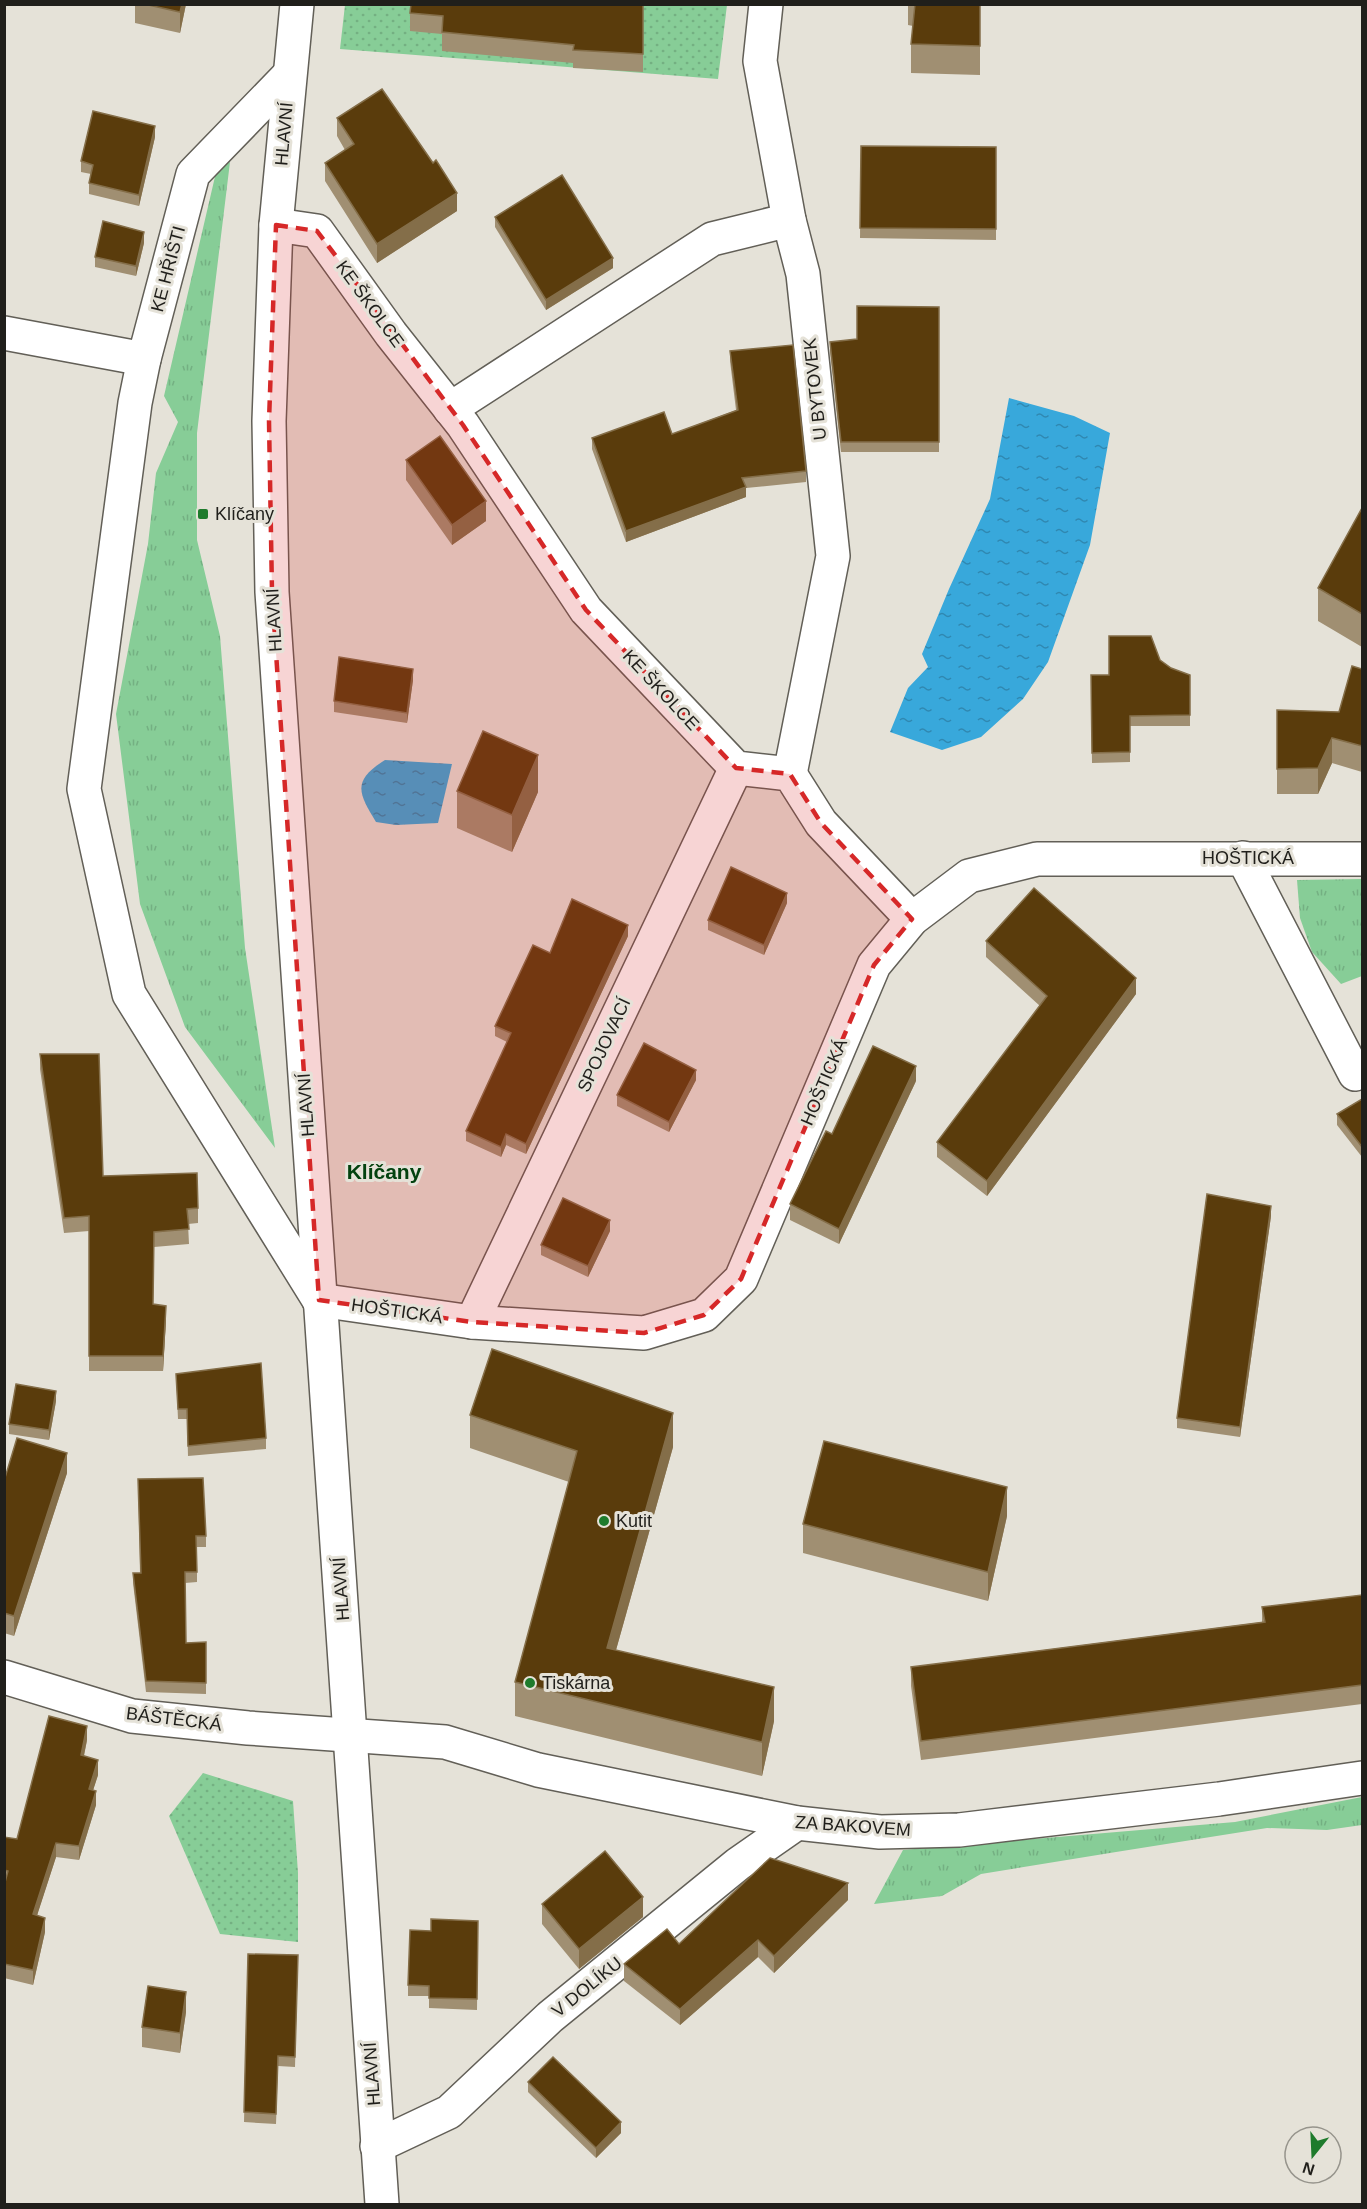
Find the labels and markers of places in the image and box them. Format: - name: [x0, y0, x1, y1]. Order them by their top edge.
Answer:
- place label: Klíčany: [215, 504, 274, 524]
- marker: Klíčany: [196, 507, 210, 521]
- place label: Kutit: [616, 1511, 652, 1531]
- marker: Kutit: [597, 1514, 611, 1528]
- place label: Tiskárna: [542, 1673, 611, 1693]
- marker: Tiskárna: [523, 1676, 537, 1690]

